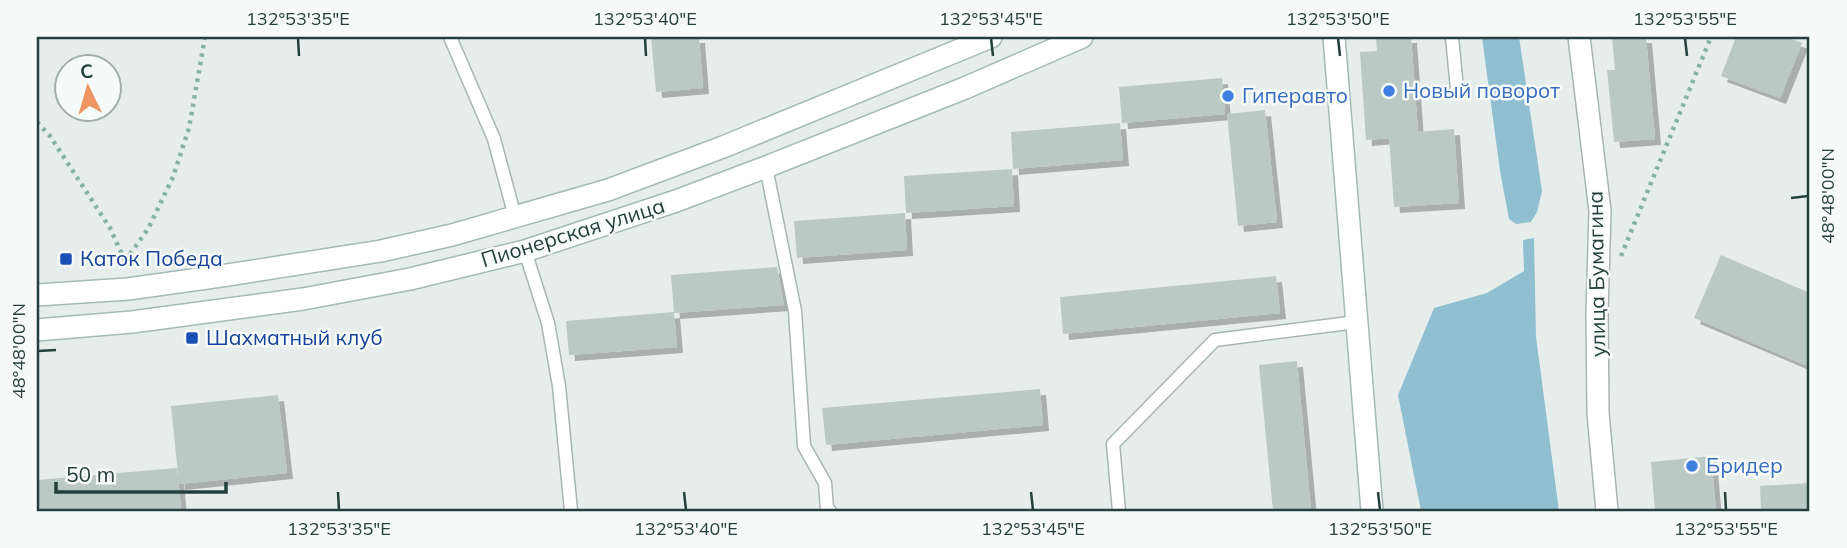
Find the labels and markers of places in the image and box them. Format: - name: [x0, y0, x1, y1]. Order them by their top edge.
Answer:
- place label: Новый поворот: [1403, 77, 1560, 103]
- place label: Гиперавто: [1242, 82, 1348, 108]
- marker: Новый поворот: [1381, 83, 1397, 99]
- marker: Гиперавто: [1220, 88, 1236, 104]
- place label: Каток Победа: [80, 245, 223, 271]
- marker: Каток Победа: [58, 251, 74, 267]
- place label: Шахматный клуб: [206, 324, 383, 350]
- marker: Шахматный клуб: [184, 330, 200, 346]
- place label: Бридер: [1706, 452, 1783, 478]
- marker: Бридер: [1684, 458, 1700, 474]

